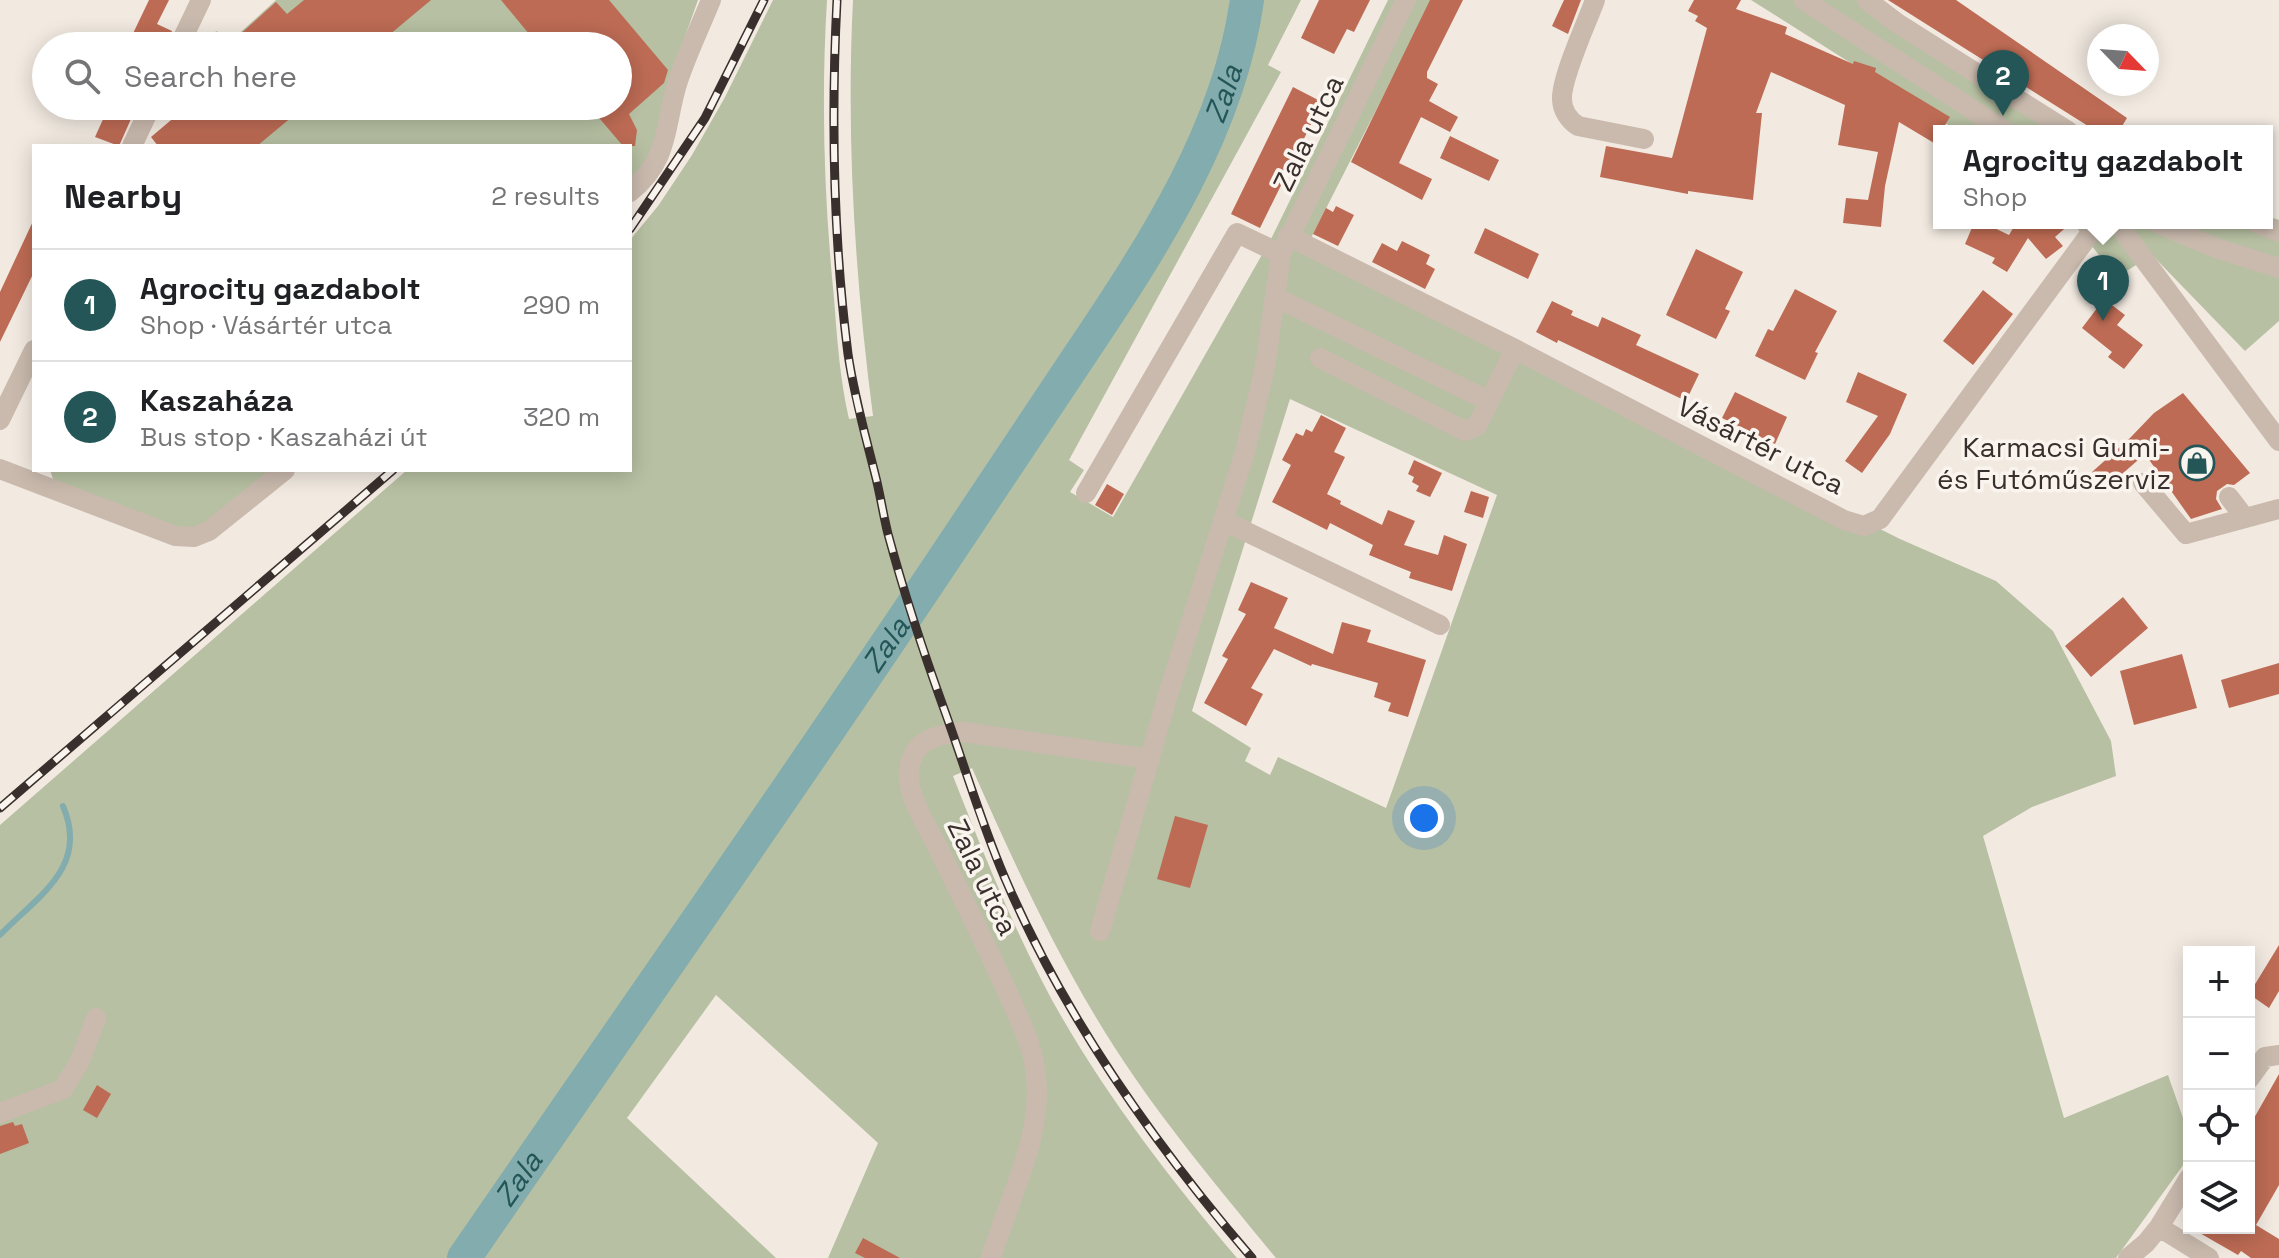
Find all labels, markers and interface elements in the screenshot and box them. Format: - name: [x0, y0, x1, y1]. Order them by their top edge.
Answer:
- north arrow: [2087, 24, 2159, 96]
- search box: [32, 32, 632, 120]
- pin: 2: [1977, 50, 2029, 116]
- icon: search: [60, 54, 104, 98]
- text: Search here: [124, 57, 297, 96]
- water label: Zala: [1195, 59, 1251, 129]
- street label: Zala utca: [1264, 69, 1352, 197]
- popup: [1933, 125, 2273, 229]
- text: Agrocity gazdabolt: [1963, 141, 2243, 180]
- text: Nearby: [64, 175, 182, 218]
- text: 2 results: [491, 179, 600, 213]
- text: Shop: [1963, 180, 2027, 214]
- pin: 1: [2077, 255, 2129, 321]
- text: Agrocity gazdabolt: [140, 269, 421, 308]
- text: 1: [84, 288, 96, 322]
- text: 290 m: [523, 288, 600, 322]
- text: Shop · Vásártér utca: [140, 308, 392, 342]
- text: Kaszaháza: [140, 381, 293, 420]
- street label: Vásártér utca: [1671, 387, 1851, 503]
- text: 2: [82, 400, 98, 434]
- text: 320 m: [523, 400, 600, 434]
- text: Bus stop · Kaszaházi út: [140, 420, 428, 454]
- place label: Karmacsi Gumi- és Futóműszerviz: [1937, 429, 2171, 497]
- shop icon: Karmacsi Gumi- és Futóműszerviz: [2178, 444, 2216, 482]
- water label: Zala: [853, 609, 919, 680]
- your location: [1404, 798, 1444, 838]
- street label: Zala utca: [939, 813, 1027, 941]
- map controls: [2183, 946, 2255, 1234]
- button: +: [2183, 946, 2255, 1018]
- button: −: [2183, 1018, 2255, 1090]
- button: locate: [2183, 1090, 2255, 1162]
- water label: Zala: [485, 1143, 551, 1214]
- button: layers: [2183, 1162, 2255, 1234]

